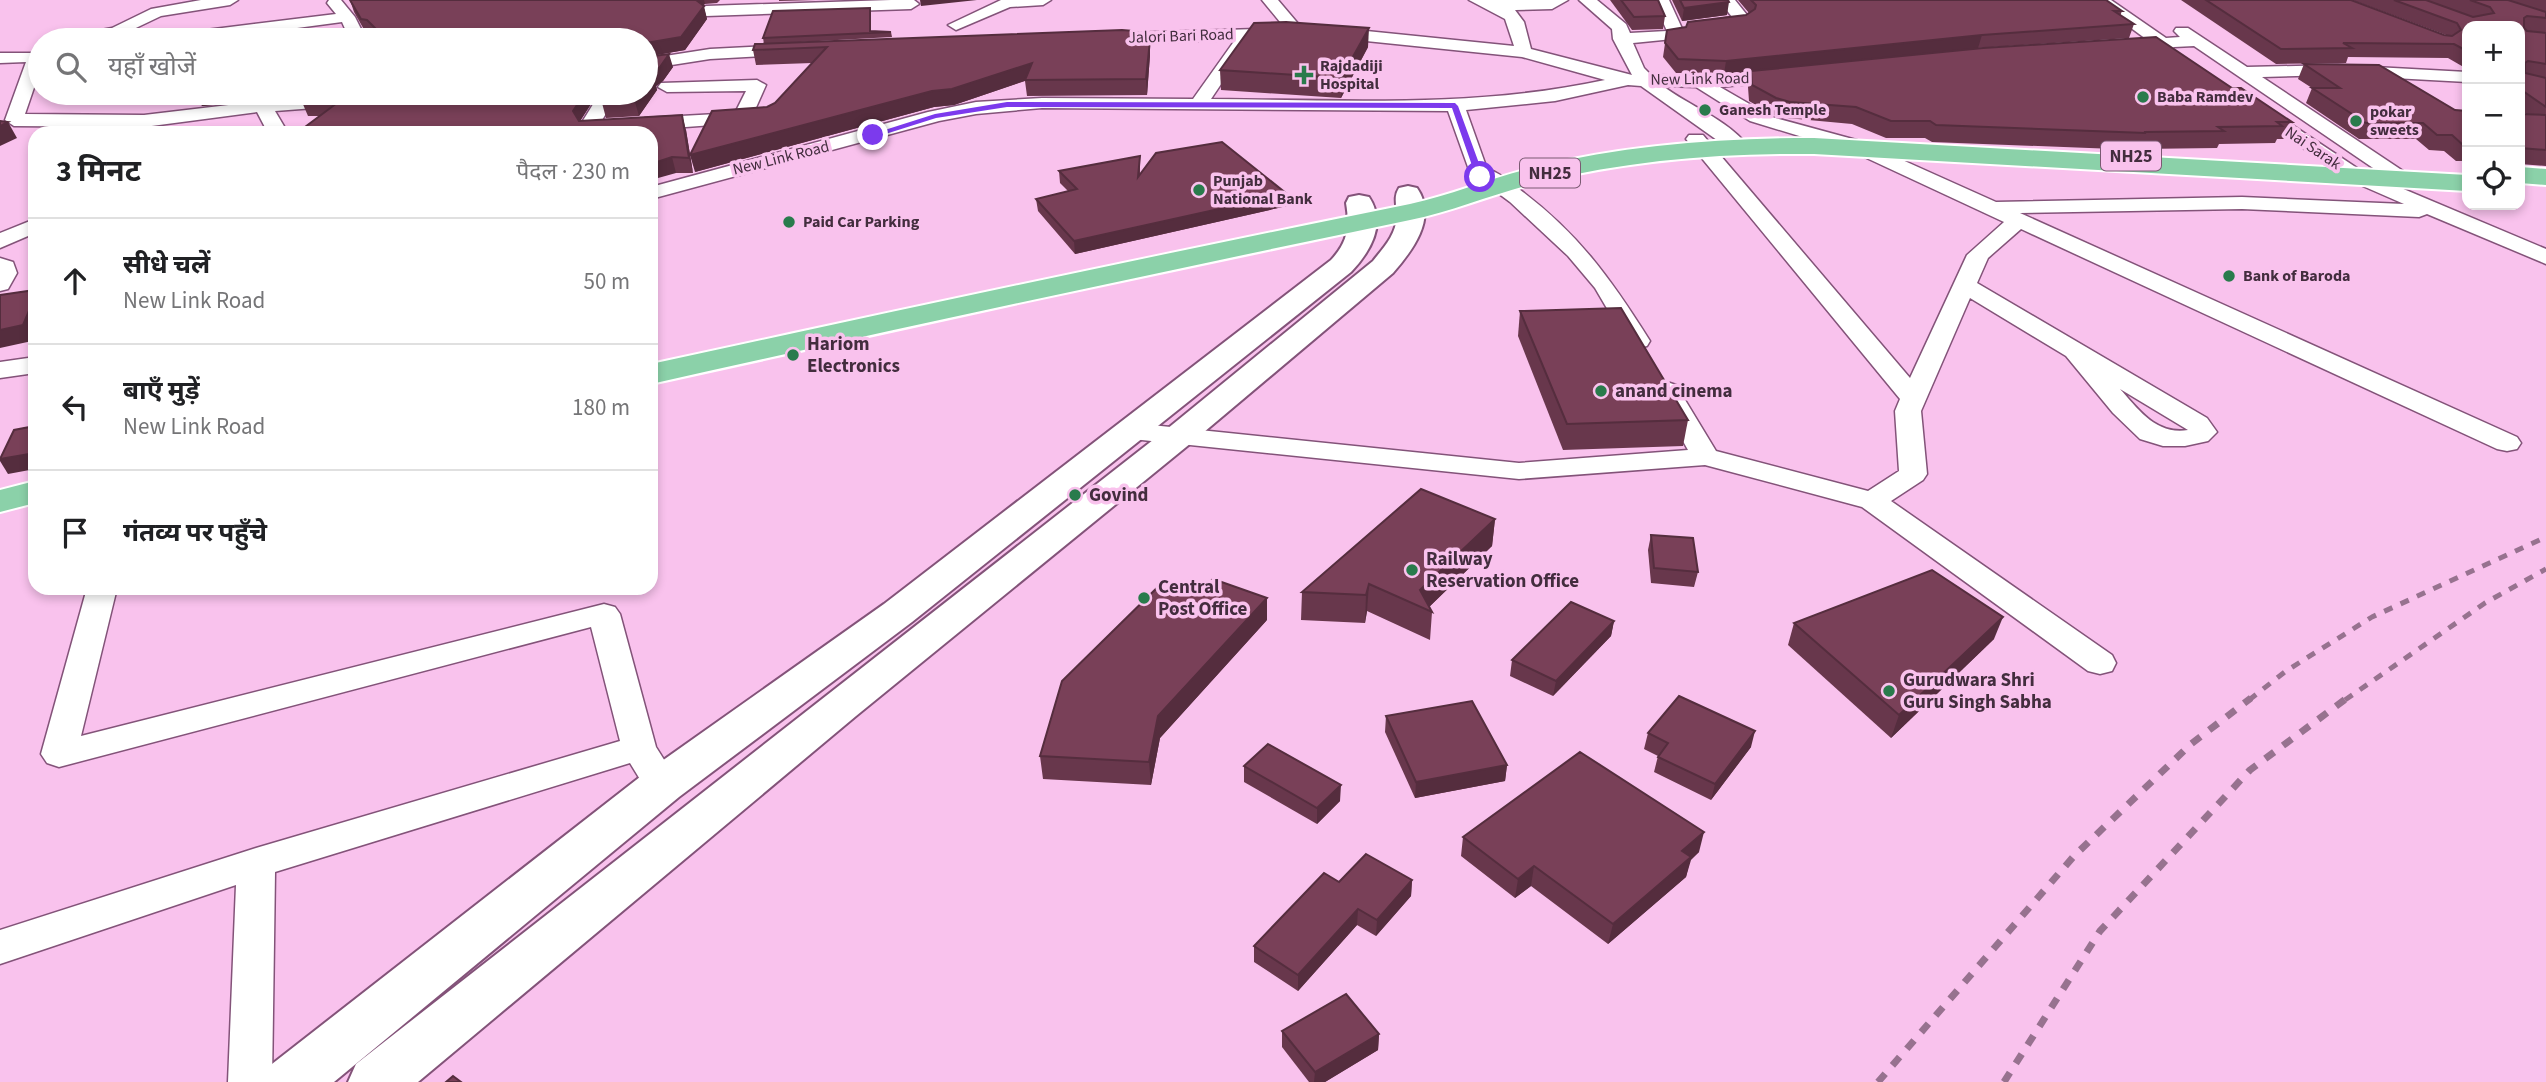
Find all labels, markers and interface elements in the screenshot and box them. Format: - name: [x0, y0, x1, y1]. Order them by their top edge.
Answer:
- map controls: [2462, 21, 2525, 210]
- button: +: [2462, 21, 2525, 84]
- street label: Jalori Bari Road: [1128, 23, 1234, 49]
- search box: [28, 28, 658, 105]
- icon: search: [52, 48, 90, 86]
- text: यहाँ खोजें: [108, 48, 196, 85]
- place label: Rajdadiji Hospital: [1320, 55, 1383, 95]
- marker: Rajdadiji Hospital: [1294, 65, 1314, 85]
- street label: New Link Road: [1650, 67, 1750, 91]
- button: −: [2462, 84, 2525, 147]
- place label: Baba Ramdev: [2157, 86, 2254, 108]
- marker: Baba Ramdev: [2135, 89, 2151, 105]
- place label: Ganesh Temple: [1719, 99, 1826, 121]
- place label: pokar sweets: [2370, 101, 2419, 141]
- marker: Ganesh Temple: [1697, 102, 1713, 118]
- marker: pokar sweets: [2348, 113, 2364, 129]
- route end: [857, 119, 888, 150]
- street label: Nai Sarak: [2281, 121, 2345, 175]
- street label: New Link Road: [730, 135, 832, 181]
- road number: NH25: [2101, 141, 2161, 170]
- button: locate: [2462, 147, 2525, 210]
- text: 3 मिनट: [56, 150, 141, 193]
- text: पैदल · 230 m: [516, 155, 630, 188]
- road number: NH25: [1520, 158, 1580, 188]
- route start: [1464, 161, 1495, 192]
- place label: Punjab National Bank: [1213, 170, 1313, 210]
- marker: Punjab National Bank: [1191, 182, 1207, 198]
- place label: Paid Car Parking: [803, 211, 920, 233]
- marker: Paid Car Parking: [781, 214, 797, 230]
- text: सीधे चलें: [123, 246, 210, 283]
- icon: ahead: [56, 262, 94, 300]
- text: 50 m: [583, 265, 630, 298]
- place label: Bank of Baroda: [2243, 265, 2351, 287]
- marker: Bank of Baroda: [2221, 268, 2237, 284]
- text: New Link Road: [123, 284, 265, 317]
- place label: Hariom Electronics: [807, 331, 900, 380]
- marker: Hariom Electronics: [785, 347, 801, 363]
- text: बाएँ मुड़ें: [123, 372, 200, 409]
- place label: anand cinema: [1615, 378, 1733, 405]
- marker: anand cinema: [1593, 383, 1609, 399]
- icon: left: [56, 388, 94, 426]
- text: 180 m: [572, 391, 630, 424]
- text: New Link Road: [123, 410, 265, 443]
- place label: Govind: [1089, 482, 1148, 509]
- marker: Govind: [1067, 487, 1083, 503]
- icon: arrive: [56, 514, 94, 552]
- text: गंतव्य पर पहुँचे: [123, 514, 267, 551]
- place label: Railway Reservation Office: [1426, 546, 1579, 595]
- marker: Railway Reservation Office: [1404, 562, 1420, 578]
- place label: Central Post Office: [1158, 574, 1248, 623]
- marker: Central Post Office: [1136, 590, 1152, 606]
- place label: Gurudwara Shri Guru Singh Sabha: [1903, 667, 2052, 716]
- marker: Gurudwara Shri Guru Singh Sabha: [1881, 683, 1897, 699]

